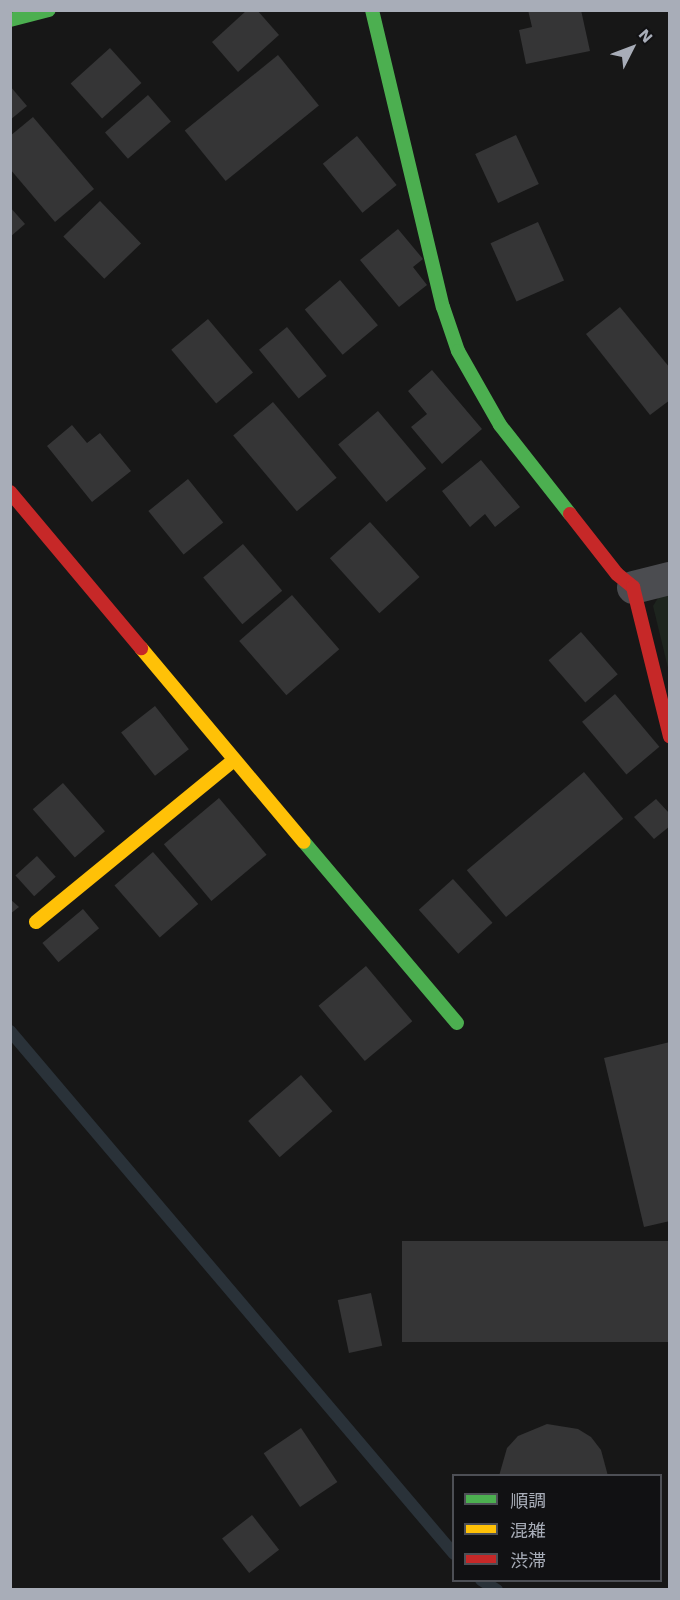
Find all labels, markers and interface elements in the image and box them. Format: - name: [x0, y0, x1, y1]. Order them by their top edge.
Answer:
- north arrow: [602, 18, 662, 78]
- text: N: [635, 25, 657, 46]
- legend: [452, 1474, 662, 1582]
- text: 順調: [510, 1490, 546, 1511]
- text: 混雑: [510, 1520, 546, 1541]
- text: 渋滞: [510, 1550, 546, 1571]

